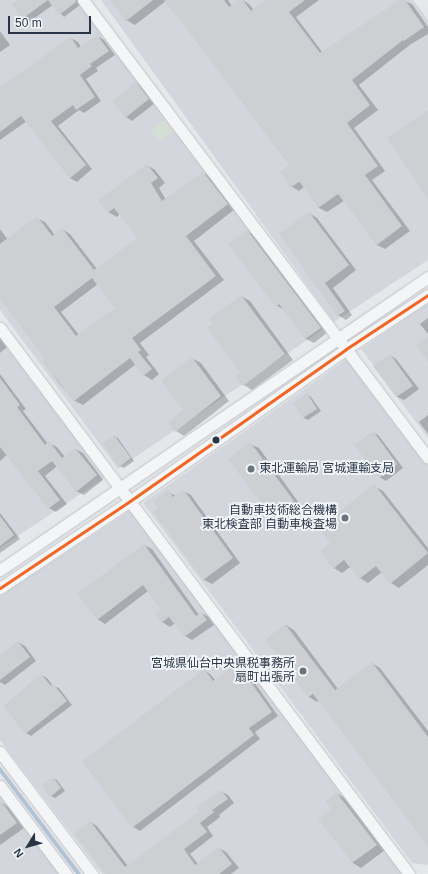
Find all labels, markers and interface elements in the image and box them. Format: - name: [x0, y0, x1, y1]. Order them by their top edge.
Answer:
- scale bar: [10, 8, 93, 34]
- text: 50 m: [15, 16, 42, 30]
- unlabelled marker: [211, 435, 221, 445]
- place label: 東北運輸局 宮城運輸支局: [259, 462, 394, 476]
- marker: 東北運輸局 宮城運輸支局: [246, 464, 256, 474]
- place label: 自動車技術総合機構 東北検査部 自動車検査場: [202, 504, 337, 532]
- marker: 自動車技術総合機構 東北検査部 自動車検査場: [340, 513, 350, 523]
- place label: 宮城県仙台中央県税事務所 扇町出張所: [151, 657, 295, 685]
- marker: 宮城県仙台中央県税事務所 扇町出張所: [298, 666, 308, 676]
- north arrow: [8, 826, 48, 866]
- text: N: [11, 846, 26, 860]

